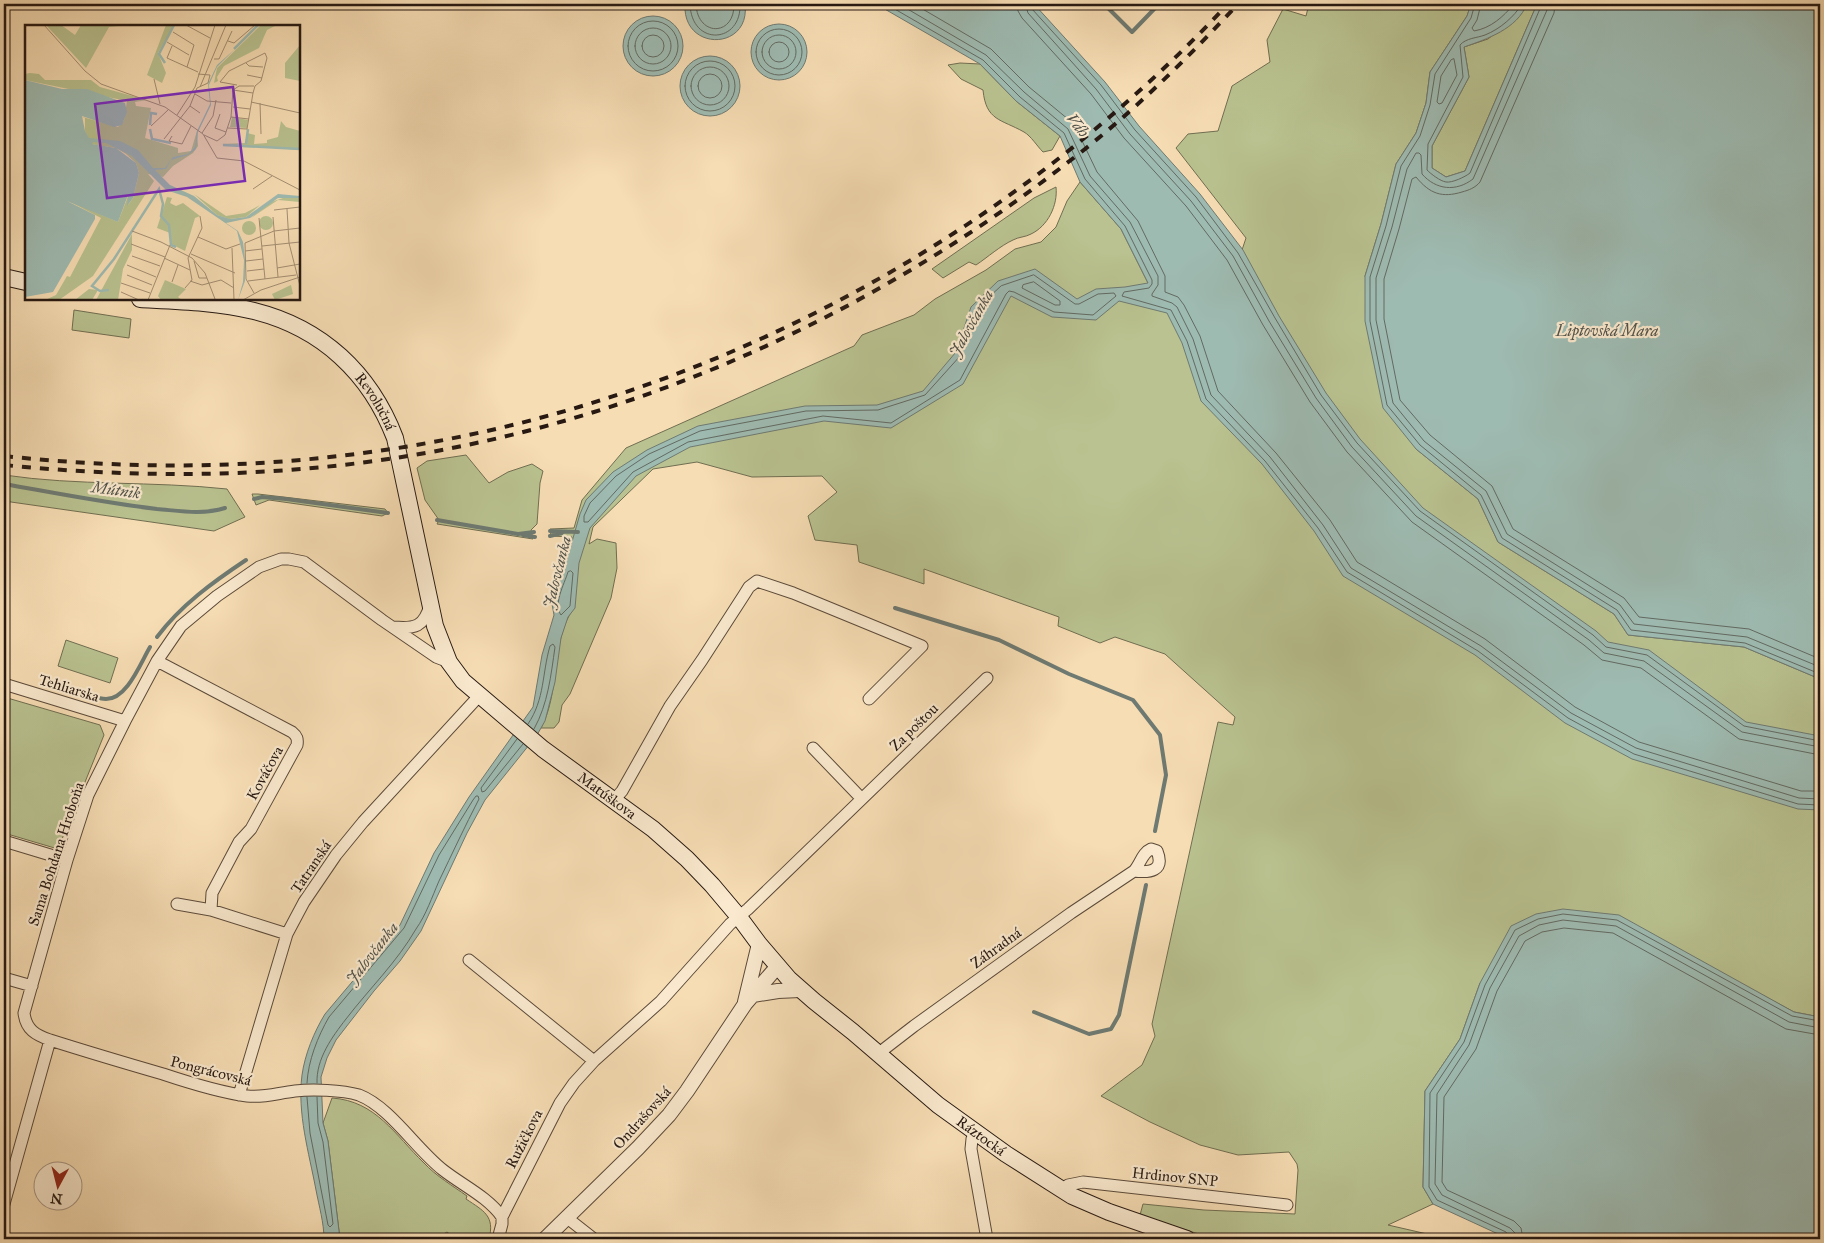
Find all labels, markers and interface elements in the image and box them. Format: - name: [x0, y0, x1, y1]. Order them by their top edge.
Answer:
- inset map: [25, 25, 300, 300]
- water label: Váh: [1063, 109, 1094, 141]
- water label: Jalovčanka: [944, 286, 997, 361]
- water label: Liptovská Mara: [1555, 321, 1659, 341]
- street label: Revolučná: [351, 369, 400, 433]
- water label: Mútnik: [88, 477, 142, 503]
- water label: Jalovčanka: [539, 534, 575, 611]
- street label: Tehliarska: [36, 670, 102, 706]
- street label: Za poštou: [886, 699, 942, 755]
- street label: Kováčova: [243, 742, 287, 803]
- street label: Matúškova: [574, 768, 641, 823]
- street label: Sama Bohdana Hroboňa: [24, 779, 88, 928]
- street label: Tatranská: [287, 837, 336, 897]
- water label: Jalovčanka: [341, 918, 402, 989]
- street label: Záhradná: [967, 923, 1025, 972]
- street label: Pongrácovská: [169, 1052, 254, 1090]
- street label: Ondrašovská: [609, 1082, 675, 1153]
- street label: Ružičkova: [502, 1106, 547, 1171]
- street label: Ráztocká: [953, 1112, 1010, 1160]
- north arrow: [32, 1160, 82, 1210]
- street label: Hrdinov SNP: [1131, 1164, 1219, 1191]
- text: N: [49, 1189, 63, 1208]

